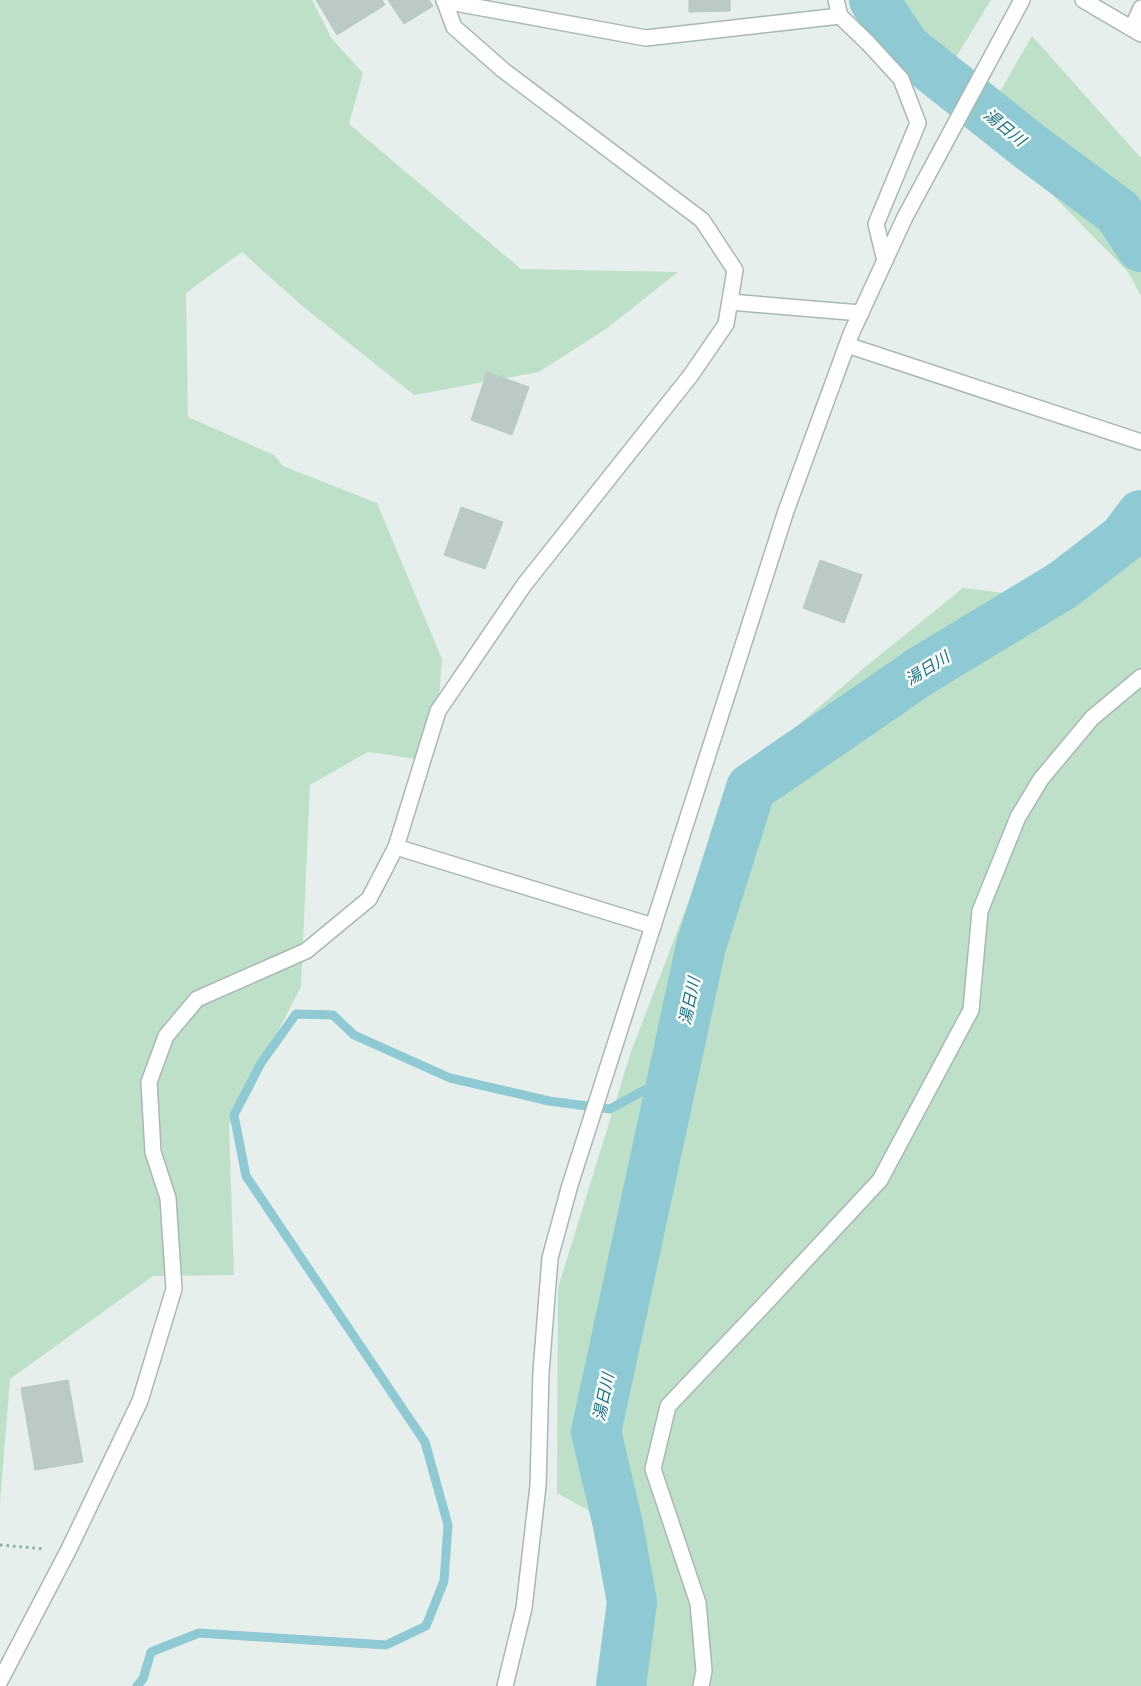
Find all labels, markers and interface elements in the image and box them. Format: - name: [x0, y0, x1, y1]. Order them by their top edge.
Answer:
- water label: 湯日川: [980, 105, 1031, 151]
- water label: 湯日川: [902, 647, 954, 689]
- water label: 湯日川: [675, 974, 704, 1027]
- water label: 湯日川: [589, 1370, 618, 1423]

